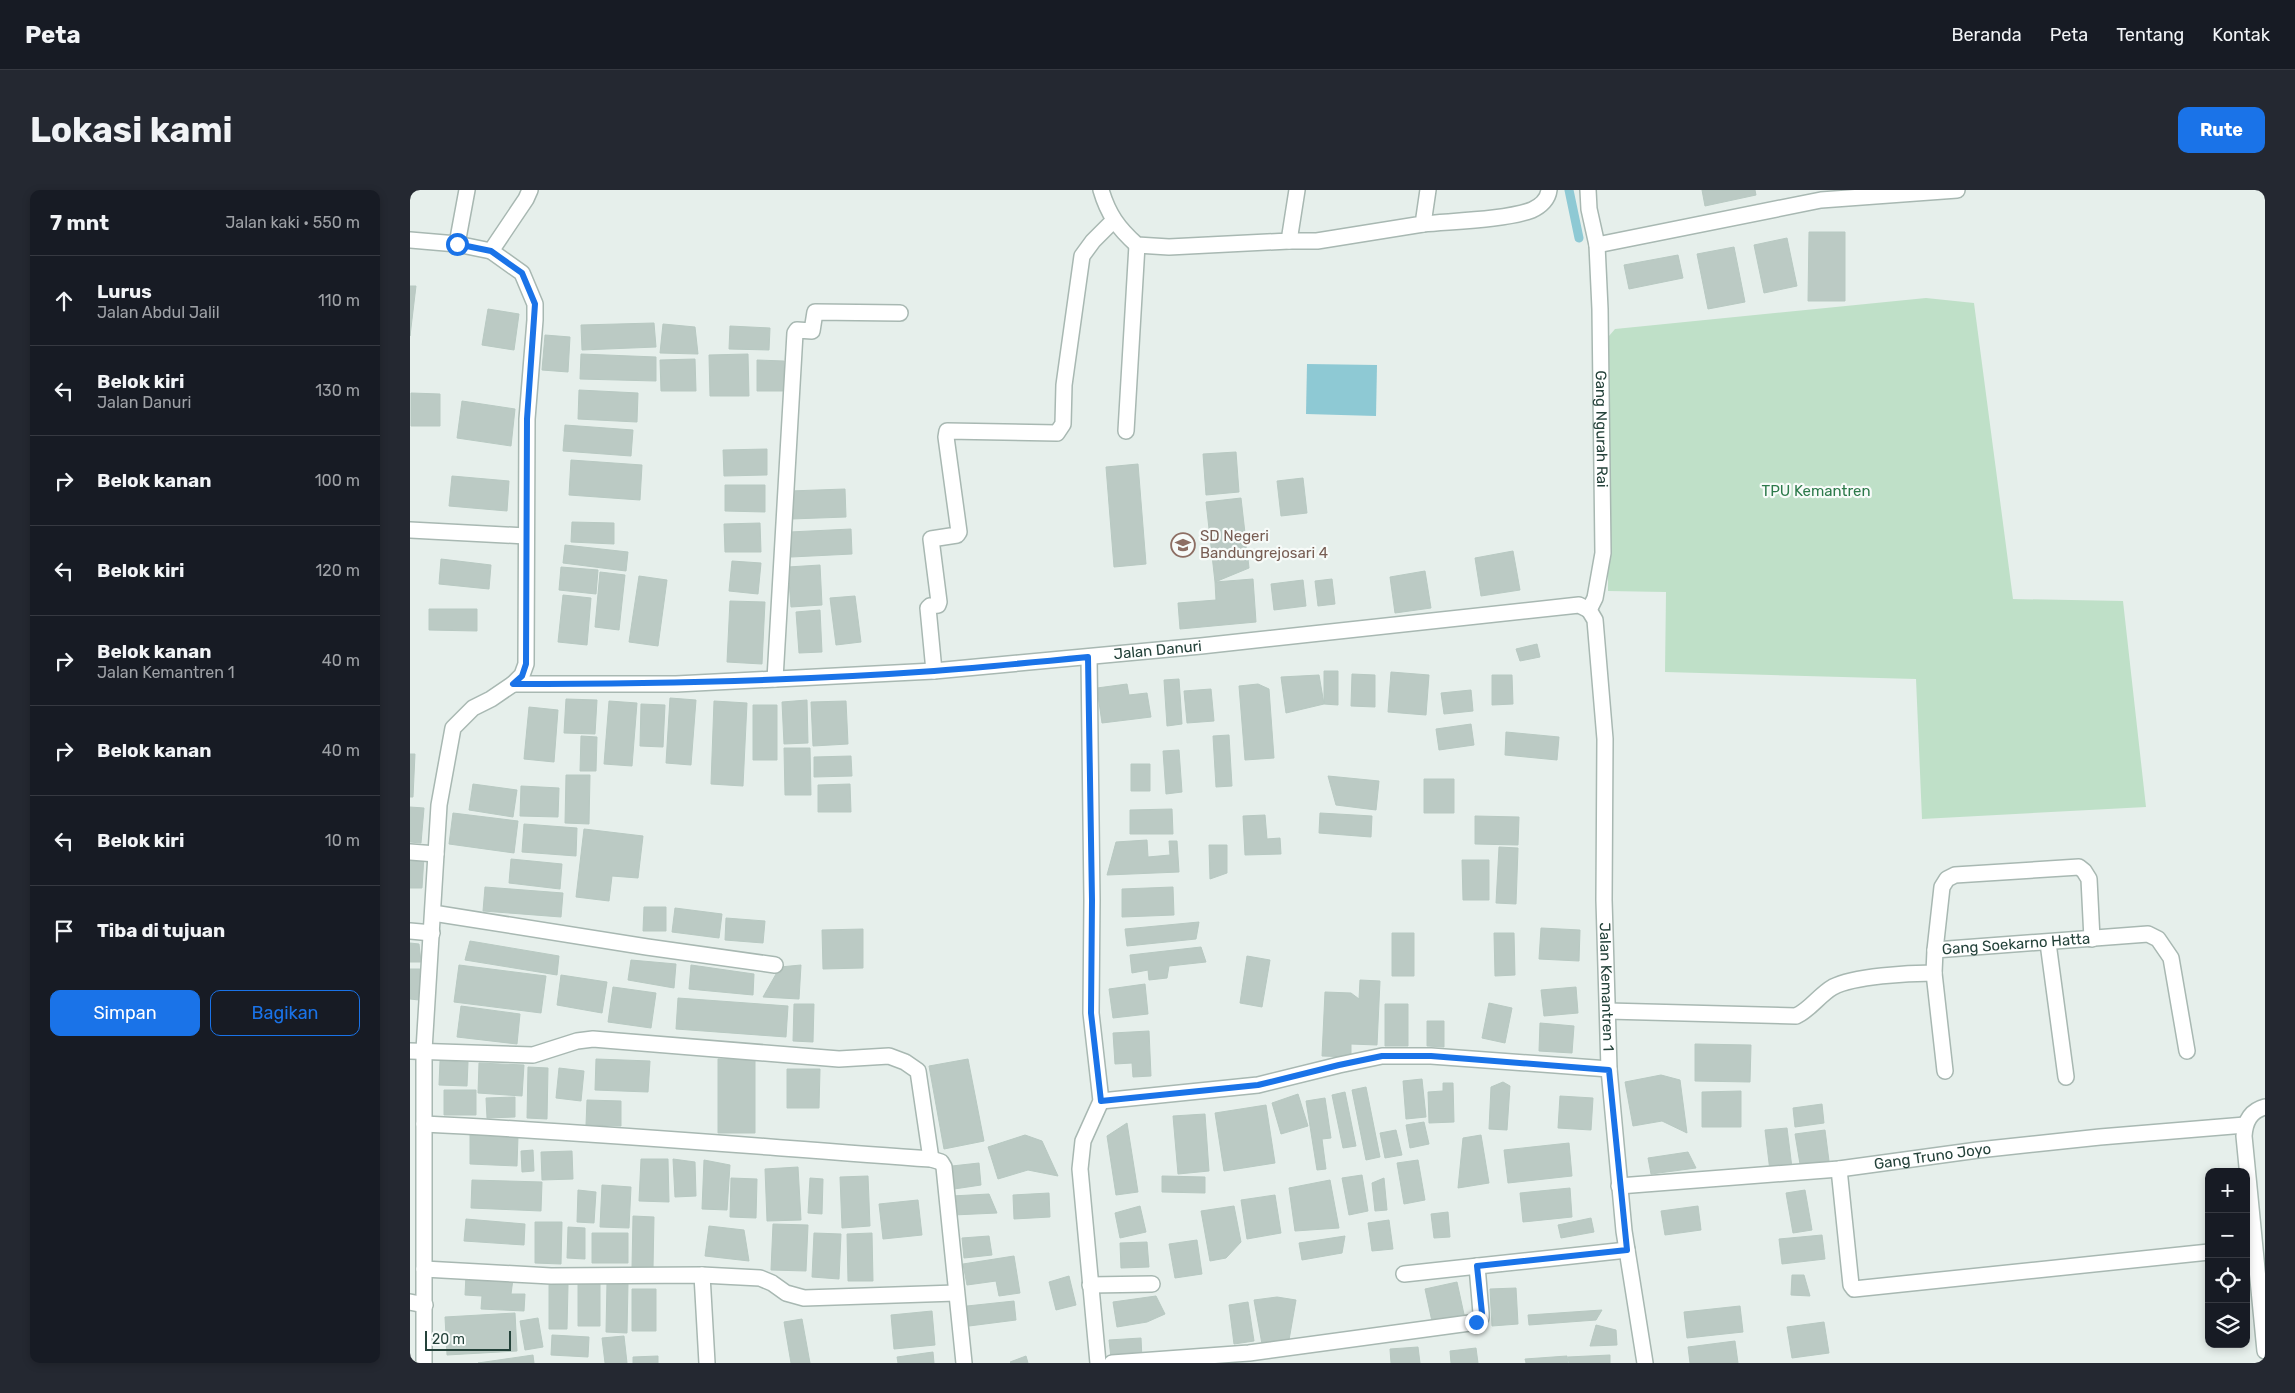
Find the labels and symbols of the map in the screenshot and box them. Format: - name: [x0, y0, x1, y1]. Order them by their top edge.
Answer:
- route start: [446, 233, 469, 256]
- street label: Gang Ngurah Rai: [1592, 370, 1611, 488]
- park label: TPU Kemantren: [1762, 482, 1870, 500]
- place label: SD Negeri Bandungrejosari 4: [1200, 527, 1328, 562]
- school or university icon: SD Negeri Bandungrejosari 4: [1170, 532, 1196, 558]
- street label: Jalan Danuri: [1113, 637, 1203, 663]
- street label: Jalan Kemantren 1: [1596, 922, 1617, 1052]
- street label: Gang Soekarno Hatta: [1941, 929, 2091, 958]
- street label: Gang Truno Joyo: [1873, 1140, 1992, 1173]
- route end: [1465, 1311, 1488, 1334]
- scale bar: [425, 1328, 511, 1351]

